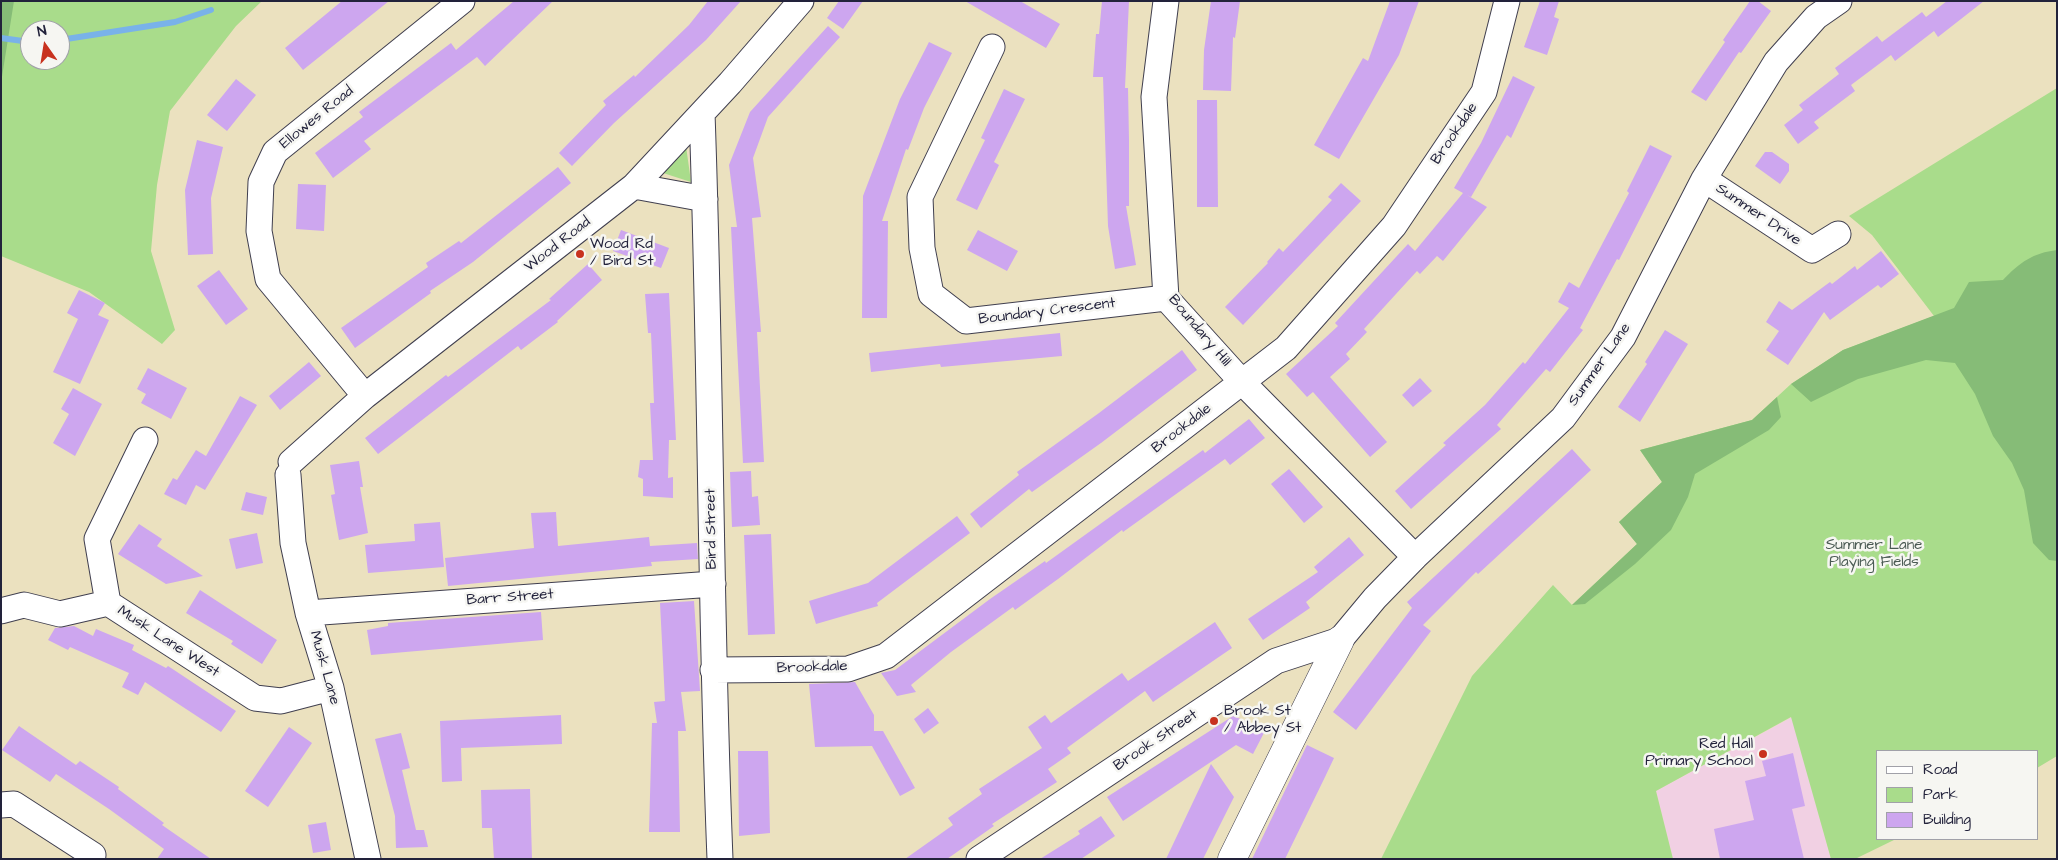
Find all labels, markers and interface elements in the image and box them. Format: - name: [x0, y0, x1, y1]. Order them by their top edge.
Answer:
- north arrow: [20, 20, 70, 70]
- text: N: [35, 21, 48, 42]
- street label: Ellowes Road: [276, 83, 358, 153]
- street label: Brookdale: [1428, 100, 1482, 168]
- street label: Summer Drive: [1712, 180, 1804, 250]
- street label: Wood Road: [521, 214, 595, 276]
- place label: Wood Rd / Bird St: [590, 236, 653, 271]
- marker: Wood Rd / Bird St: [574, 248, 586, 260]
- street label: Boundary Hill: [1164, 291, 1234, 371]
- street label: Boundary Crescent: [978, 295, 1116, 329]
- street label: Summer Lane: [1565, 320, 1635, 410]
- street label: Brookdale: [1149, 400, 1215, 458]
- street label: Bird Street: [702, 488, 722, 570]
- park label: Summer Lane Playing Fields: [1826, 537, 1922, 572]
- street label: Barr Street: [466, 586, 554, 610]
- street label: Musk Lane West: [114, 602, 222, 682]
- street label: Musk Lane: [305, 629, 343, 707]
- street label: Brookdale: [776, 658, 848, 678]
- place label: Brook St / Abbey St: [1224, 703, 1301, 738]
- street label: Brook Street: [1111, 706, 1201, 776]
- marker: Brook St / Abbey St: [1208, 715, 1220, 727]
- place label: Red Hall Primary School: [1645, 736, 1753, 771]
- marker: Red Hall Primary School: [1757, 748, 1769, 760]
- legend: [1876, 750, 2038, 840]
- text: Road: [1923, 759, 1957, 780]
- text: Park: [1923, 784, 1958, 805]
- text: Building: [1923, 809, 1971, 830]

